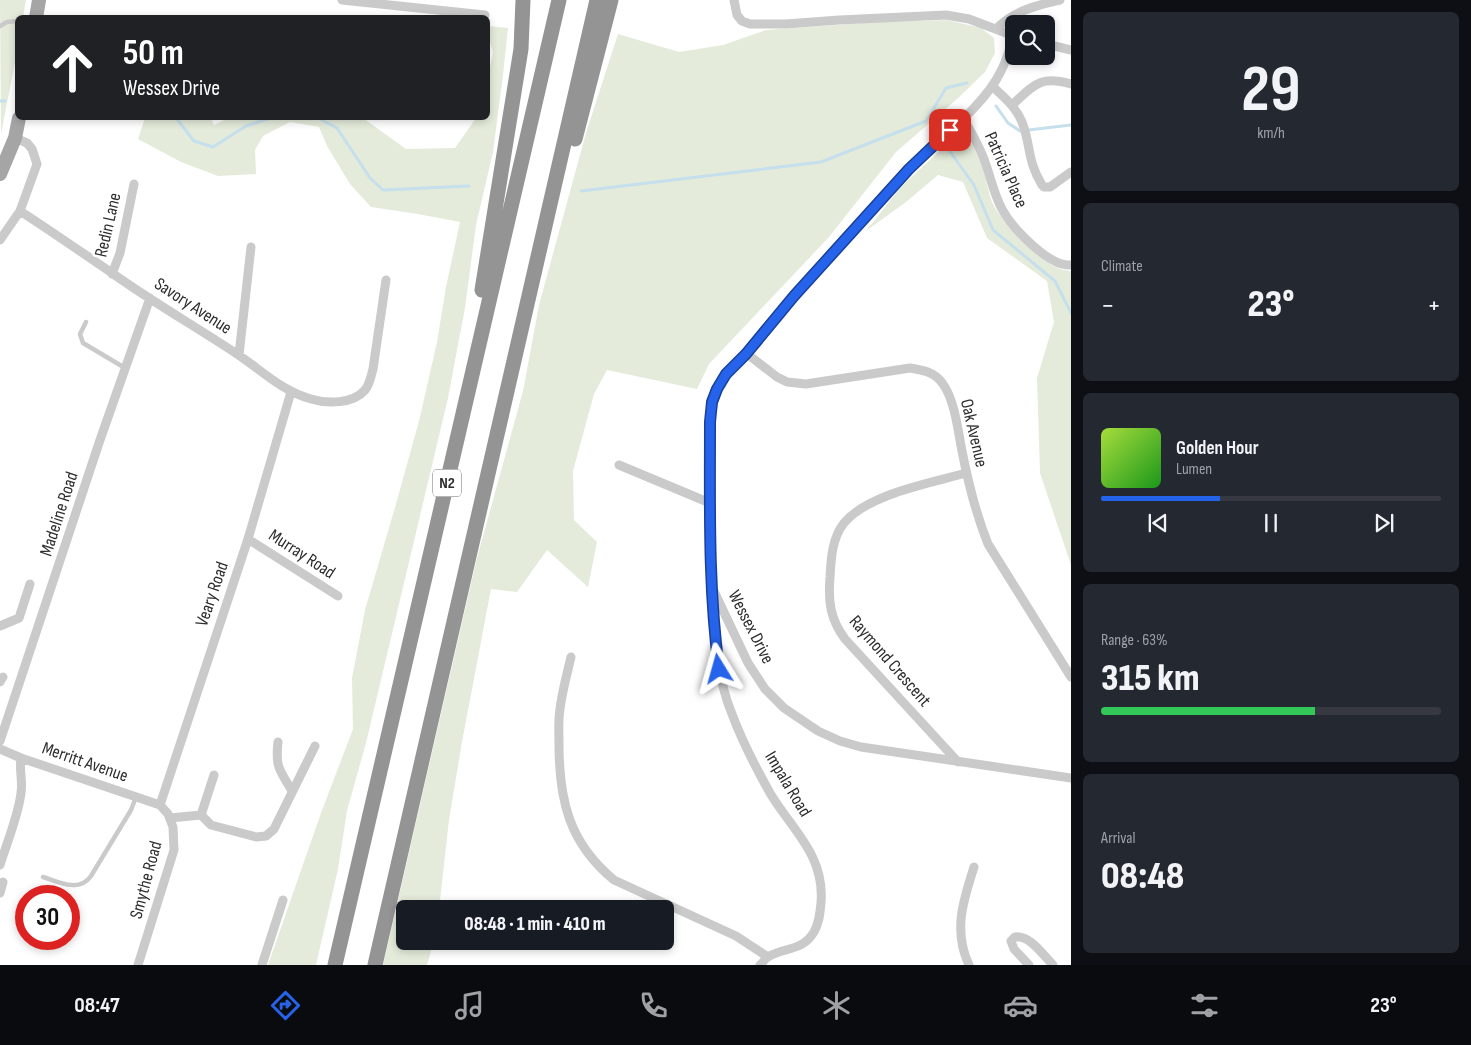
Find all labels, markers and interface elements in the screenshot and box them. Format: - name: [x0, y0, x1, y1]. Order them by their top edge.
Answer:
- map controls: [1005, 15, 1055, 65]
- button: search: [1005, 15, 1055, 65]
- text: 50 m: [123, 32, 184, 75]
- icon: ahead: [40, 35, 105, 100]
- text: 29: [1241, 52, 1301, 130]
- text: Wessex Drive: [123, 75, 220, 102]
- pin: [929, 109, 971, 151]
- icon: arrive: [936, 116, 964, 144]
- text: km/h: [1257, 124, 1285, 143]
- street label: Patricia Place: [980, 129, 1032, 211]
- street label: Redin Lane: [90, 191, 126, 259]
- text: Climate: [1101, 257, 1143, 276]
- street label: Savory Avenue: [150, 273, 236, 339]
- text: 23°: [1248, 282, 1294, 327]
- text: −: [1101, 289, 1115, 322]
- text: +: [1427, 289, 1441, 322]
- street label: Oak Avenue: [956, 397, 992, 469]
- text: Golden Hour: [1176, 437, 1259, 460]
- text: Lumen: [1176, 460, 1212, 479]
- street label: Madeline Road: [36, 469, 82, 559]
- road number: N2: [433, 469, 461, 496]
- icon: previous: [1144, 509, 1172, 537]
- icon: pause: [1257, 509, 1285, 537]
- icon: next: [1370, 509, 1398, 537]
- street label: Murray Road: [265, 525, 339, 583]
- street label: Veary Road: [191, 559, 233, 629]
- street label: Wessex Drive: [724, 587, 778, 667]
- street label: Raymond Crescent: [845, 611, 936, 711]
- text: Range · 63%: [1101, 631, 1168, 650]
- position arrow: [692, 642, 744, 694]
- text: 315 km: [1101, 656, 1200, 701]
- street label: Merritt Avenue: [39, 738, 131, 786]
- street label: Impala Road: [760, 747, 816, 821]
- text: Arrival: [1101, 829, 1135, 848]
- street label: Smythe Road: [126, 839, 166, 921]
- text: 08:48: [1101, 854, 1184, 899]
- speed limit sign: 30: [15, 885, 80, 950]
- text: 08:48 · 1 min · 410 m: [464, 913, 606, 936]
- icon: directions: [268, 988, 303, 1023]
- icon: music: [452, 988, 487, 1023]
- icon: phone: [636, 988, 671, 1023]
- icon: climate: [819, 988, 854, 1023]
- icon: car: [1003, 988, 1038, 1023]
- icon: filters: [1187, 988, 1222, 1023]
- text: 08:47: [74, 992, 120, 1019]
- text: 23°: [1370, 992, 1397, 1019]

